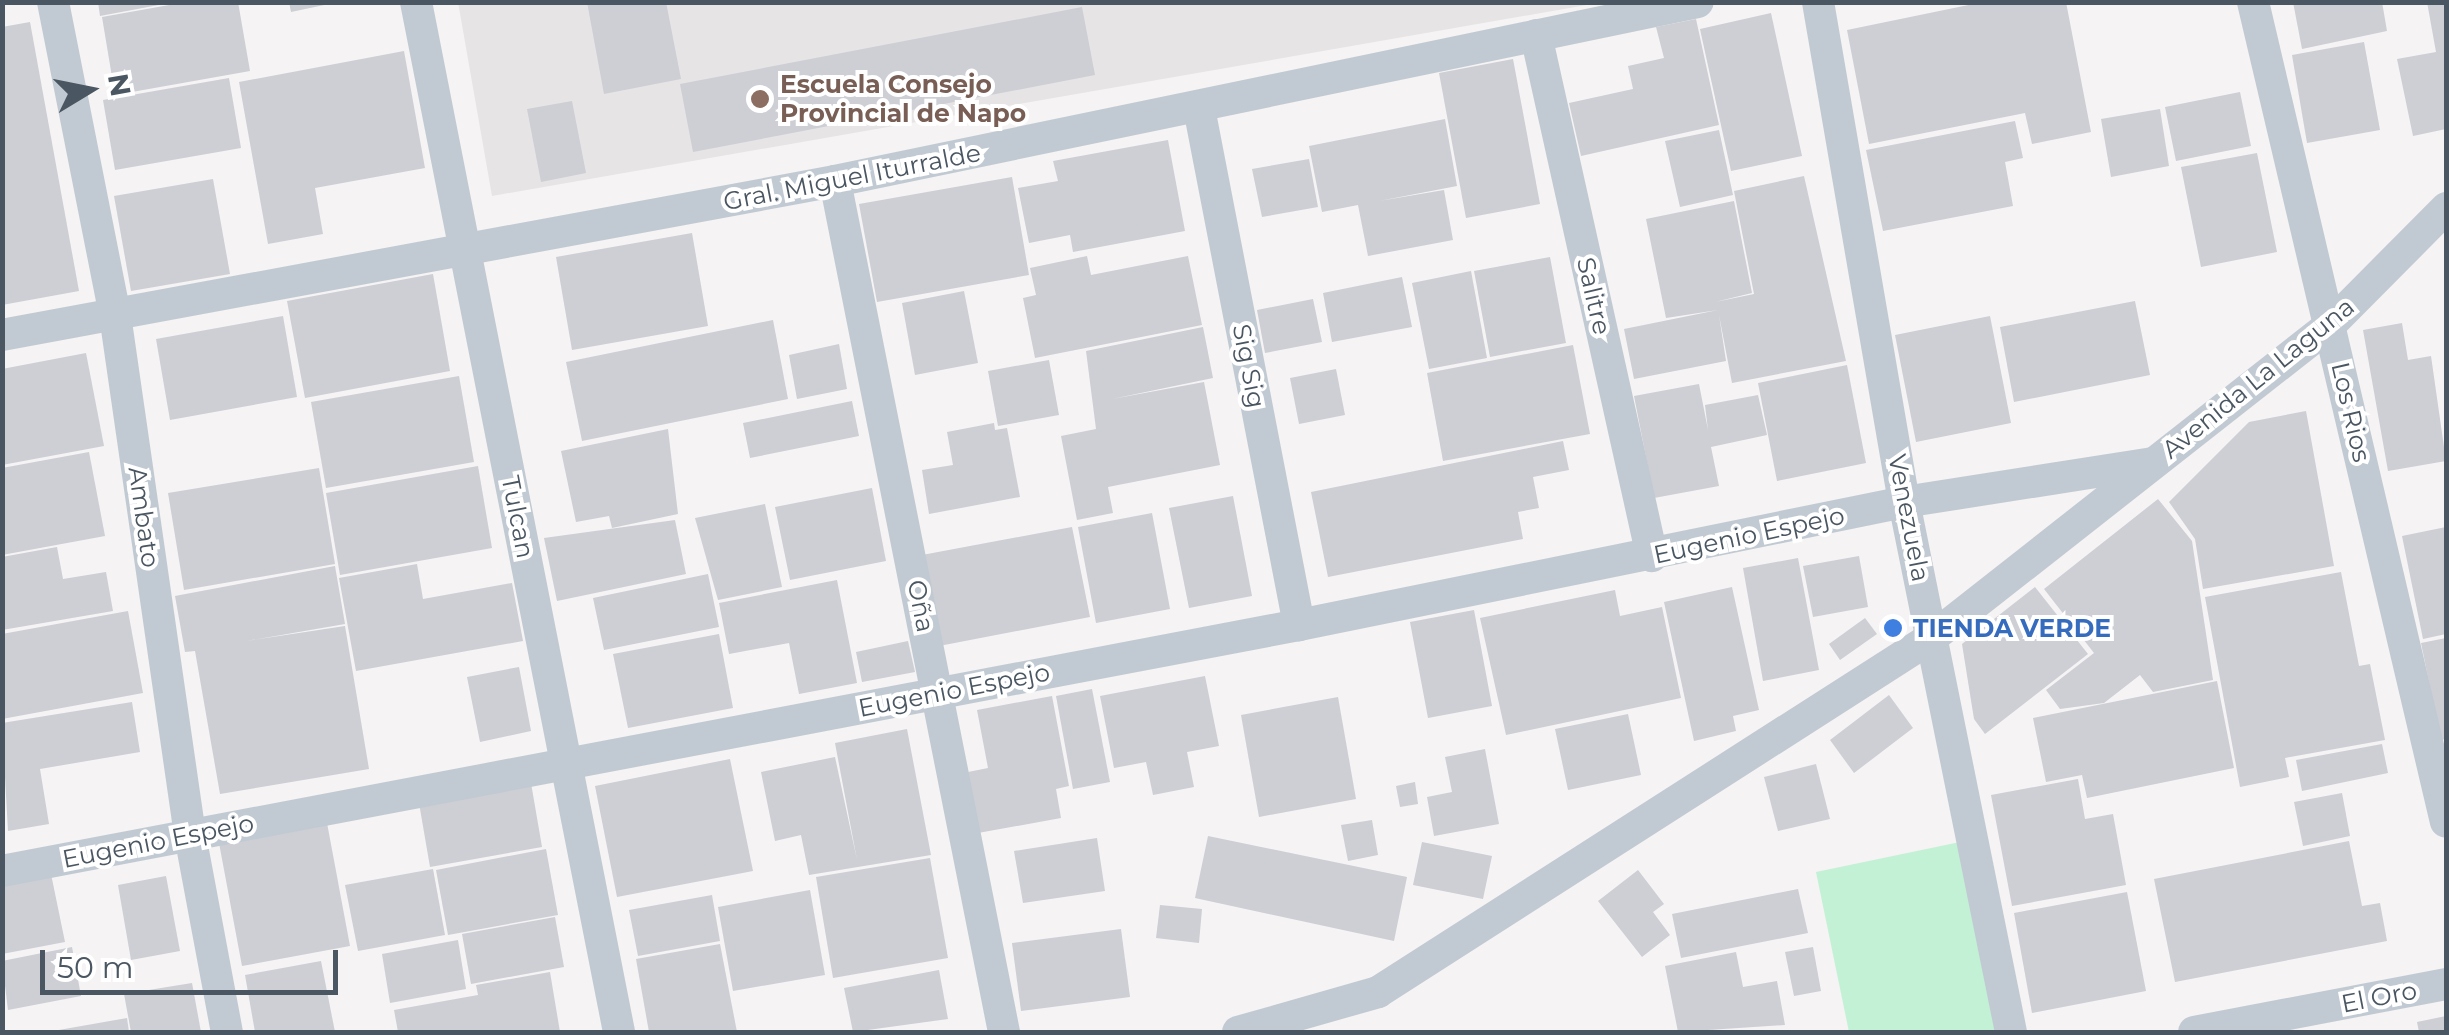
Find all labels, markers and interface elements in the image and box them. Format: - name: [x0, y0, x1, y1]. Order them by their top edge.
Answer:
- north arrow: [40, 40, 140, 140]
- place label: Escuela Consejo Provincial de Napo: [780, 70, 1026, 129]
- text: N: [101, 71, 138, 99]
- marker: Escuela Consejo Provincial de Napo: [749, 88, 771, 110]
- street label: Gral. Miguel Iturralde: [721, 137, 983, 217]
- street label: Salitre: [1571, 254, 1617, 338]
- street label: Avenida La Laguna: [2156, 291, 2360, 465]
- street label: Sig Sig: [1226, 321, 1272, 411]
- street label: Los Rios: [2325, 359, 2377, 465]
- street label: Venezuela: [1882, 452, 1936, 584]
- street label: Ambato: [122, 465, 166, 569]
- street label: Tulcan: [495, 473, 541, 561]
- street label: Eugenio Espejo: [1651, 500, 1847, 570]
- street label: Oña: [901, 577, 941, 635]
- place label: TIENDA VERDE: [1913, 613, 2111, 643]
- marker: TIENDA VERDE: [1882, 617, 1904, 639]
- street label: Eugenio Espejo: [856, 657, 1052, 723]
- street label: Eugenio Espejo: [60, 808, 256, 874]
- scale bar: [45, 930, 342, 992]
- text: 50 m: [57, 949, 134, 986]
- street label: El Oro: [2339, 975, 2419, 1019]

